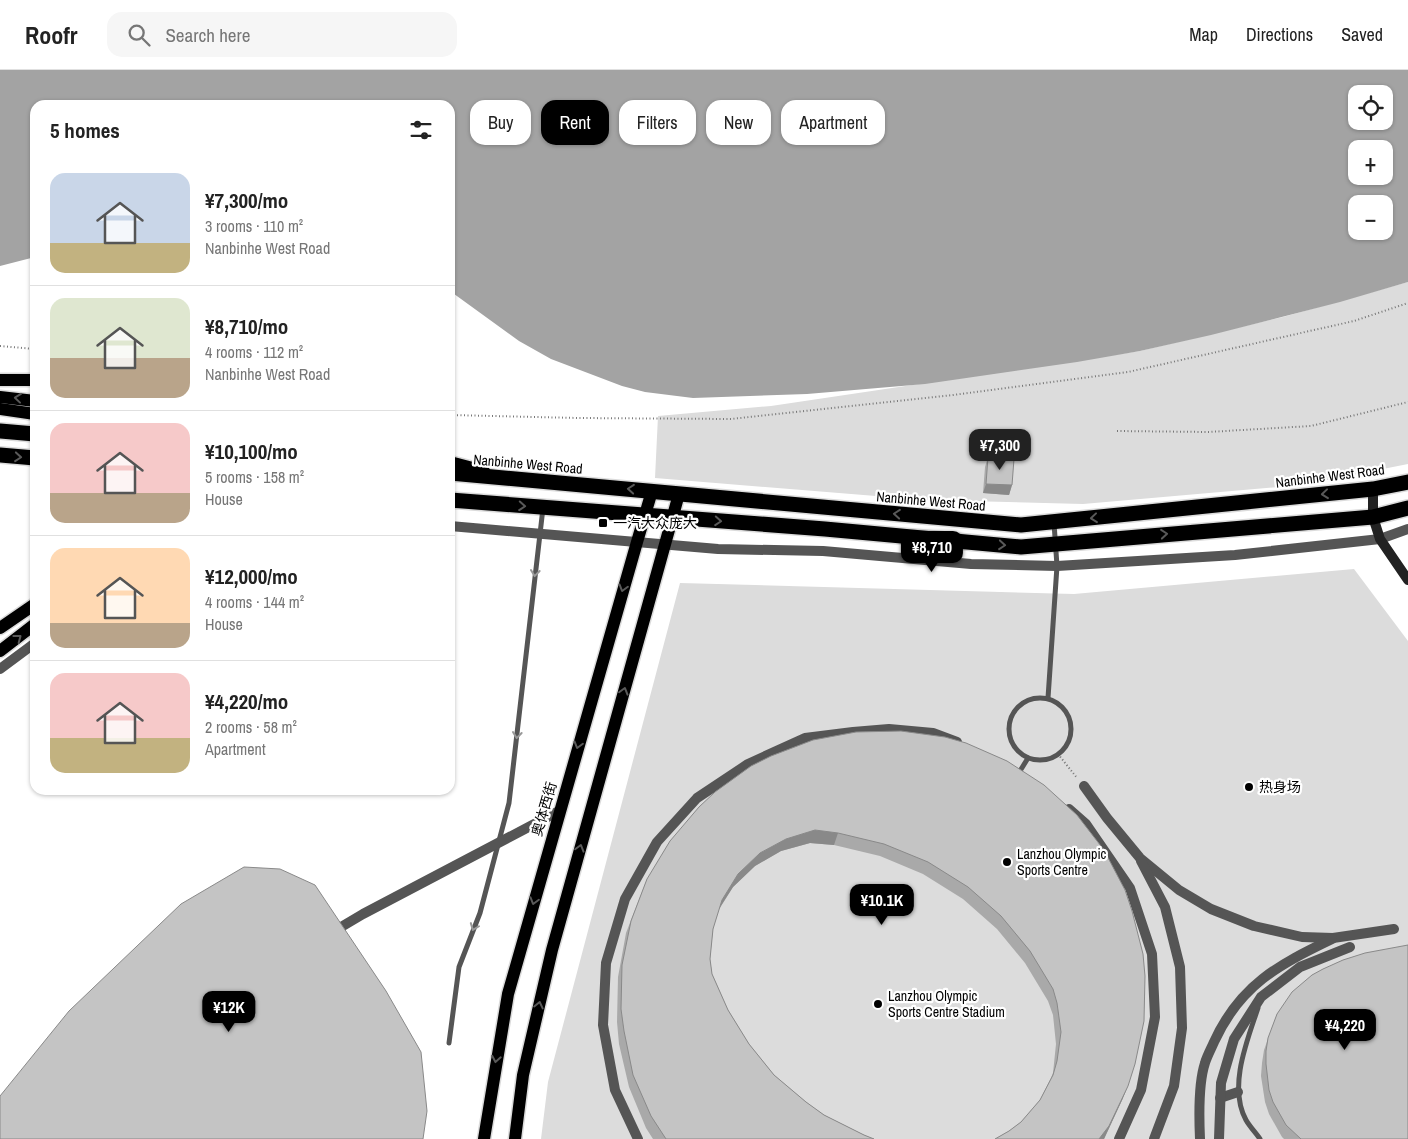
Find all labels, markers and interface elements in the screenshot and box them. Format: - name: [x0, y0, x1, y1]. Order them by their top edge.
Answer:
- search box: [107, 12, 457, 57]
- text: Roofr: [25, 19, 77, 51]
- icon: search: [125, 21, 153, 49]
- text: Search here: [165, 22, 250, 48]
- text: Map: [1189, 22, 1218, 47]
- text: Directions: [1246, 22, 1313, 47]
- text: Saved: [1341, 22, 1383, 47]
- map controls: [1348, 85, 1393, 240]
- button: locate: [1348, 85, 1393, 130]
- chip: Buy: [470, 100, 531, 145]
- chip: Rent: [541, 100, 609, 145]
- chip: Filters: [619, 100, 696, 145]
- chip: New: [706, 100, 771, 145]
- chip: Apartment: [781, 100, 885, 145]
- text: 5 homes: [50, 116, 120, 145]
- icon: filters: [407, 116, 435, 144]
- button: +: [1348, 140, 1393, 185]
- text: ¥7,300/mo: [205, 186, 288, 215]
- icon: home: [90, 193, 150, 253]
- button: −: [1348, 195, 1393, 240]
- text: 3 rooms · 110 m²: [205, 215, 303, 237]
- text: Nanbinhe West Road: [205, 237, 330, 259]
- text: ¥8,710/mo: [205, 312, 288, 341]
- icon: home: [90, 318, 150, 378]
- text: 4 rooms · 112 m²: [205, 341, 303, 363]
- text: Nanbinhe West Road: [205, 363, 330, 385]
- one-way arrow: [13, 393, 21, 404]
- pin: ¥7,300: [959, 428, 1041, 471]
- text: ¥7,300: [980, 434, 1020, 456]
- text: ¥10,100/mo: [205, 437, 298, 466]
- icon: home: [90, 443, 150, 503]
- street label: Nanbinhe West Road: [473, 450, 583, 478]
- one-way arrow: [14, 451, 22, 462]
- street label: Nanbinhe West Road: [1275, 460, 1385, 492]
- text: 5 rooms · 158 m²: [205, 466, 304, 488]
- one-way arrow: [626, 484, 634, 495]
- street label: Nanbinhe West Road: [876, 487, 986, 515]
- text: House: [205, 488, 243, 510]
- one-way arrow: [1321, 488, 1329, 499]
- one-way arrow: [518, 500, 526, 511]
- one-way arrow: [893, 509, 901, 520]
- one-way arrow: [1089, 512, 1097, 523]
- place label: 一汽大众庞大: [613, 514, 697, 532]
- one-way arrow: [715, 515, 723, 526]
- marker: 一汽大众庞大: [597, 517, 609, 529]
- one-way arrow: [1161, 529, 1169, 540]
- pin: ¥8,710: [891, 530, 973, 573]
- text: ¥8,710: [912, 536, 952, 558]
- one-way arrow: [999, 539, 1007, 550]
- text: ¥12,000/mo: [205, 562, 298, 591]
- icon: home: [90, 568, 150, 628]
- one-way arrow: [530, 570, 541, 578]
- one-way arrow: [619, 584, 629, 592]
- text: 4 rooms · 144 m²: [205, 591, 304, 613]
- text: House: [205, 613, 243, 635]
- one-way arrow: [12, 634, 21, 643]
- text: ¥4,220/mo: [205, 687, 288, 716]
- one-way arrow: [619, 688, 629, 696]
- icon: home: [90, 693, 150, 753]
- text: 2 rooms · 58 m²: [205, 716, 297, 738]
- one-way arrow: [512, 731, 523, 739]
- text: Apartment: [205, 738, 266, 760]
- one-way arrow: [574, 740, 584, 748]
- place label: 热身场: [1259, 778, 1301, 796]
- street label: 奥体西街: [528, 780, 560, 838]
- marker: 热身场: [1243, 781, 1255, 793]
- one-way arrow: [575, 844, 585, 852]
- place label: Lanzhou Olympic Sports Centre: [1017, 845, 1107, 879]
- marker: Lanzhou Olympic Sports Centre: [1001, 856, 1013, 868]
- pin: ¥10.1K: [841, 884, 923, 926]
- text: ¥10.1K: [861, 889, 903, 911]
- one-way arrow: [529, 896, 539, 904]
- one-way arrow: [470, 922, 480, 931]
- place label: Lanzhou Olympic Sports Centre Stadium: [888, 987, 1005, 1021]
- pin: ¥12K: [199, 990, 259, 1033]
- text: ¥12K: [213, 996, 245, 1018]
- marker: Lanzhou Olympic Sports Centre Stadium: [872, 998, 884, 1010]
- one-way arrow: [533, 1001, 544, 1009]
- pin: ¥4,220: [1304, 1008, 1386, 1051]
- text: ¥4,220: [1325, 1014, 1365, 1036]
- one-way arrow: [492, 1054, 502, 1063]

